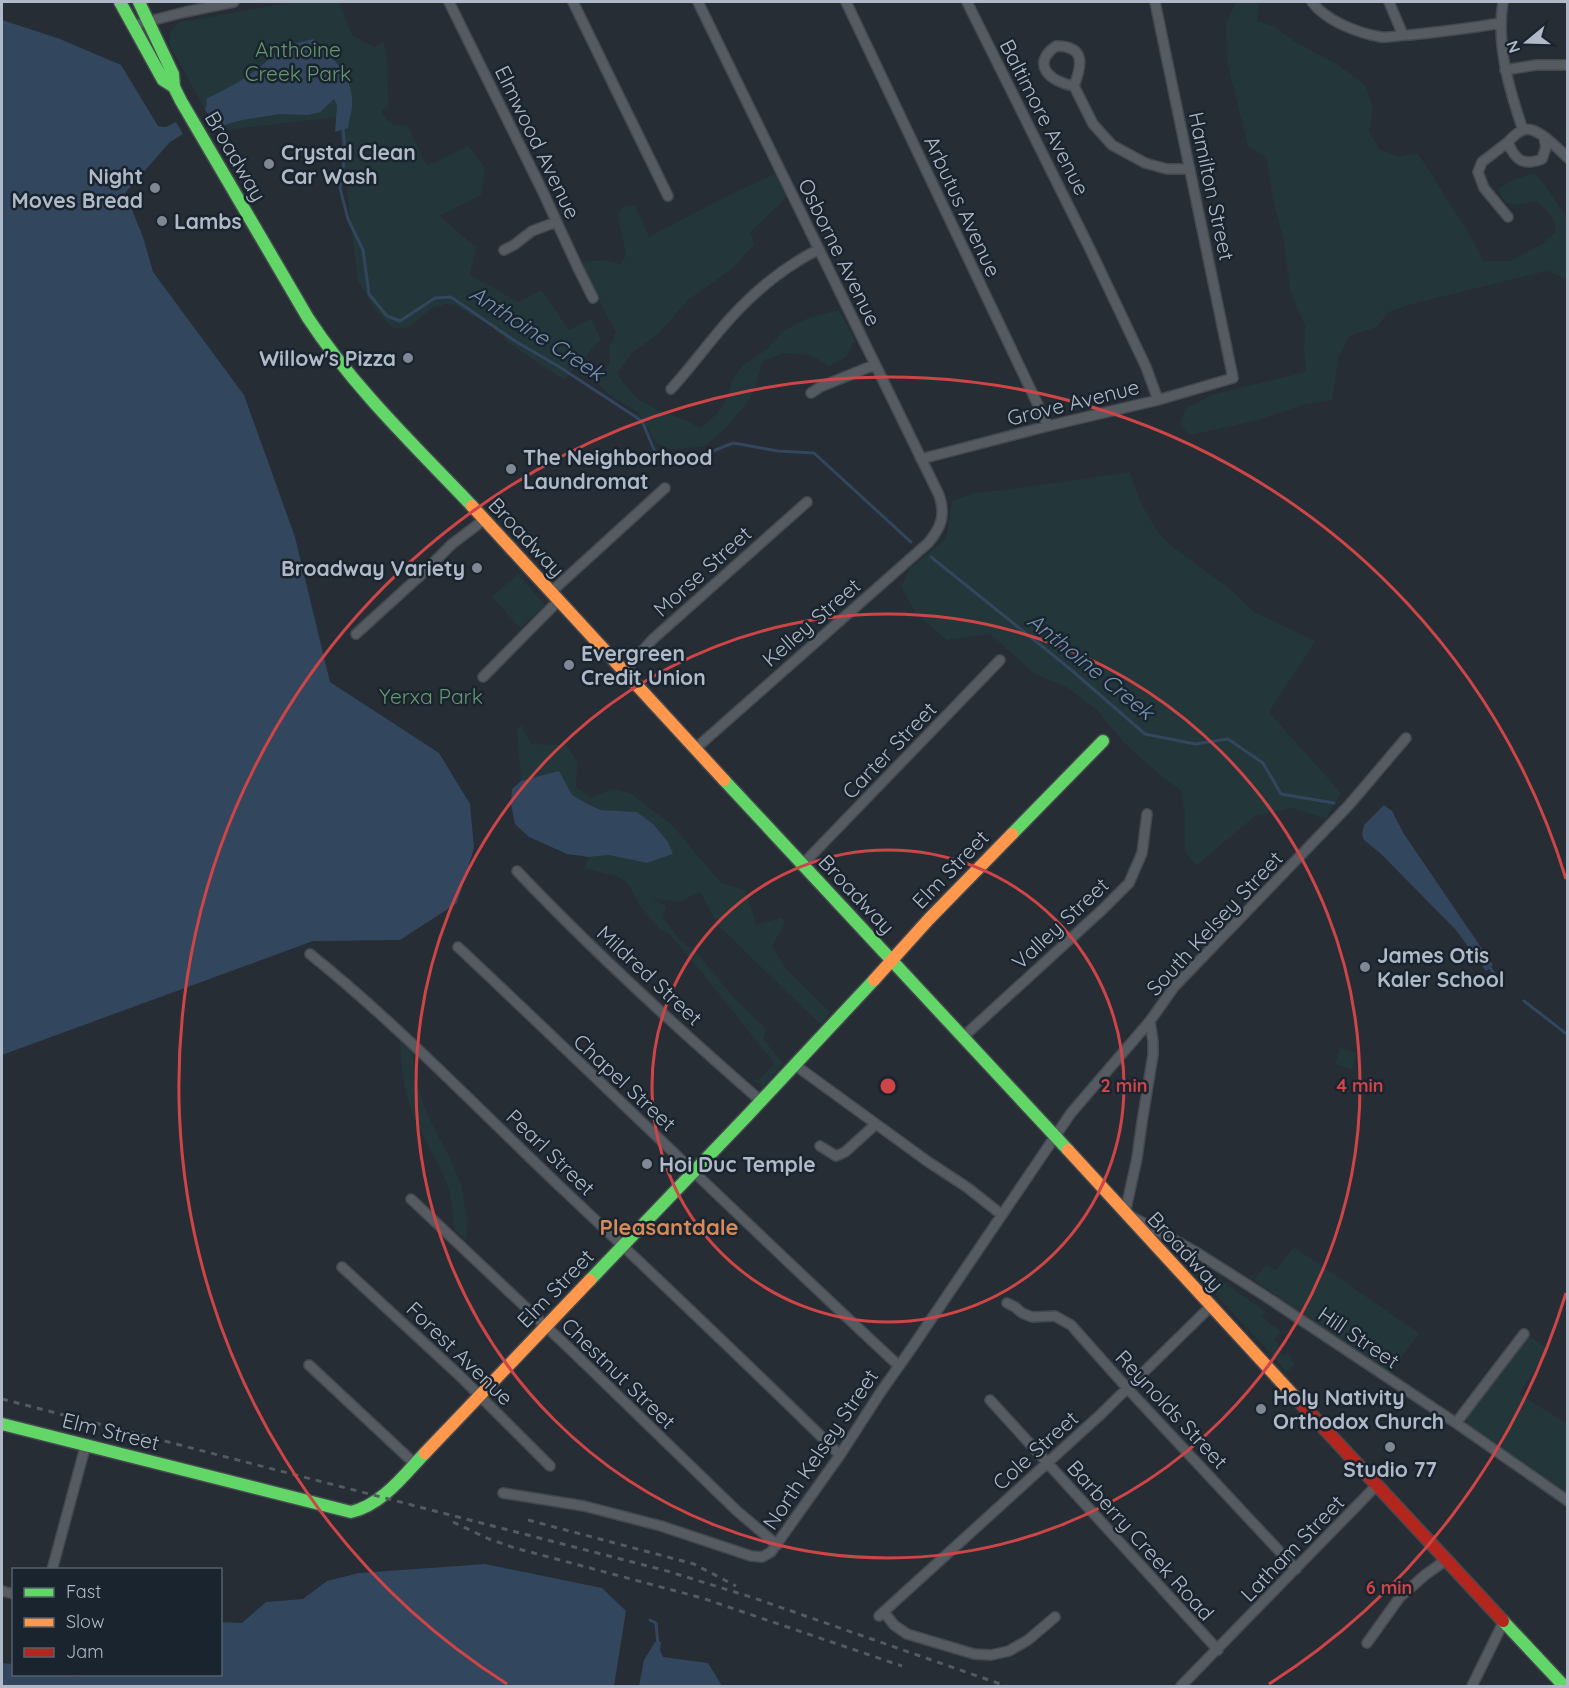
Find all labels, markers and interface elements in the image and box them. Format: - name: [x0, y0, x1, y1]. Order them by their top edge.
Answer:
- north arrow: [1497, 12, 1557, 72]
- street label: Baltimore Avenue: [994, 35, 1096, 199]
- park label: Anthoine Creek Park: [245, 36, 351, 86]
- text: N: [1501, 38, 1524, 56]
- street label: Elmwood Avenue: [490, 61, 586, 223]
- street label: Broadway: [200, 106, 272, 206]
- street label: Hamilton Street: [1184, 109, 1240, 263]
- street label: Arbutus Avenue: [919, 131, 1007, 281]
- place label: Crystal Clean Car Wash: [281, 139, 416, 189]
- marker: Crystal Clean Car Wash: [262, 157, 276, 171]
- place label: Night Moves Bread: [11, 163, 143, 213]
- street label: Osborne Avenue: [793, 174, 887, 330]
- marker: Night Moves Bread: [148, 181, 162, 195]
- place label: Lambs: [174, 208, 242, 234]
- marker: Lambs: [155, 214, 169, 228]
- water label: Anthoine Creek: [464, 279, 612, 388]
- place label: Willow's Pizza: [259, 345, 396, 371]
- marker: Willow's Pizza: [401, 351, 415, 365]
- street label: Grove Avenue: [1004, 373, 1142, 431]
- place label: The Neighborhood Laundromat: [523, 444, 712, 494]
- marker: The Neighborhood Laundromat: [504, 462, 518, 476]
- street label: Broadway: [483, 492, 571, 582]
- street label: Morse Street: [648, 520, 756, 622]
- place label: Broadway Variety: [281, 555, 465, 581]
- marker: Broadway Variety: [470, 561, 484, 575]
- street label: Kelley Street: [756, 572, 866, 672]
- water label: Anthoine Creek: [1022, 606, 1162, 727]
- place label: Evergreen Credit Union: [581, 640, 706, 690]
- marker: Evergreen Credit Union: [562, 658, 576, 672]
- park label: Yerxa Park: [379, 683, 483, 709]
- street label: Carter Street: [836, 696, 942, 804]
- street label: Elm Street: [906, 824, 994, 914]
- street label: South Kelsey Street: [1140, 845, 1288, 1001]
- street label: Broadway: [813, 849, 901, 939]
- street label: Valley Street: [1006, 872, 1114, 974]
- street label: Mildred Street: [592, 920, 708, 1030]
- place label: James Otis Kaler School: [1377, 942, 1504, 992]
- marker: James Otis Kaler School: [1358, 960, 1372, 974]
- street label: Chapel Street: [568, 1028, 682, 1136]
- text: 2 min: [1101, 1074, 1147, 1097]
- text: 4 min: [1336, 1074, 1384, 1097]
- centre of rings: [878, 1076, 898, 1096]
- street label: Pearl Street: [501, 1103, 601, 1201]
- place label: Hoi Duc Temple: [659, 1151, 816, 1177]
- marker: Hoi Duc Temple: [640, 1157, 654, 1171]
- street label: Broadway: [1142, 1206, 1230, 1296]
- district label: Pleasantdale: [600, 1213, 738, 1241]
- street label: Elm Street: [511, 1243, 599, 1333]
- street label: Forest Avenue: [401, 1296, 519, 1410]
- street label: Hill Street: [1313, 1300, 1405, 1374]
- street label: Chestnut Street: [556, 1312, 682, 1434]
- street label: Reynolds Street: [1110, 1344, 1234, 1474]
- street label: North Kelsey Street: [757, 1364, 883, 1534]
- place label: Holy Nativity Orthodox Church: [1273, 1384, 1444, 1434]
- marker: Holy Nativity Orthodox Church: [1254, 1402, 1268, 1416]
- street label: Cole Street: [987, 1405, 1083, 1495]
- street label: Elm Street: [60, 1406, 162, 1456]
- marker: Studio 77: [1383, 1440, 1397, 1454]
- street label: Barberry Creek Road: [1062, 1454, 1220, 1626]
- place label: Studio 77: [1343, 1456, 1437, 1482]
- street label: Latham Street: [1235, 1489, 1349, 1607]
- legend: [12, 1568, 222, 1676]
- text: 6 min: [1366, 1576, 1412, 1599]
- text: Fast: [66, 1580, 101, 1603]
- text: Slow: [66, 1610, 104, 1633]
- text: Jam: [66, 1640, 104, 1663]

